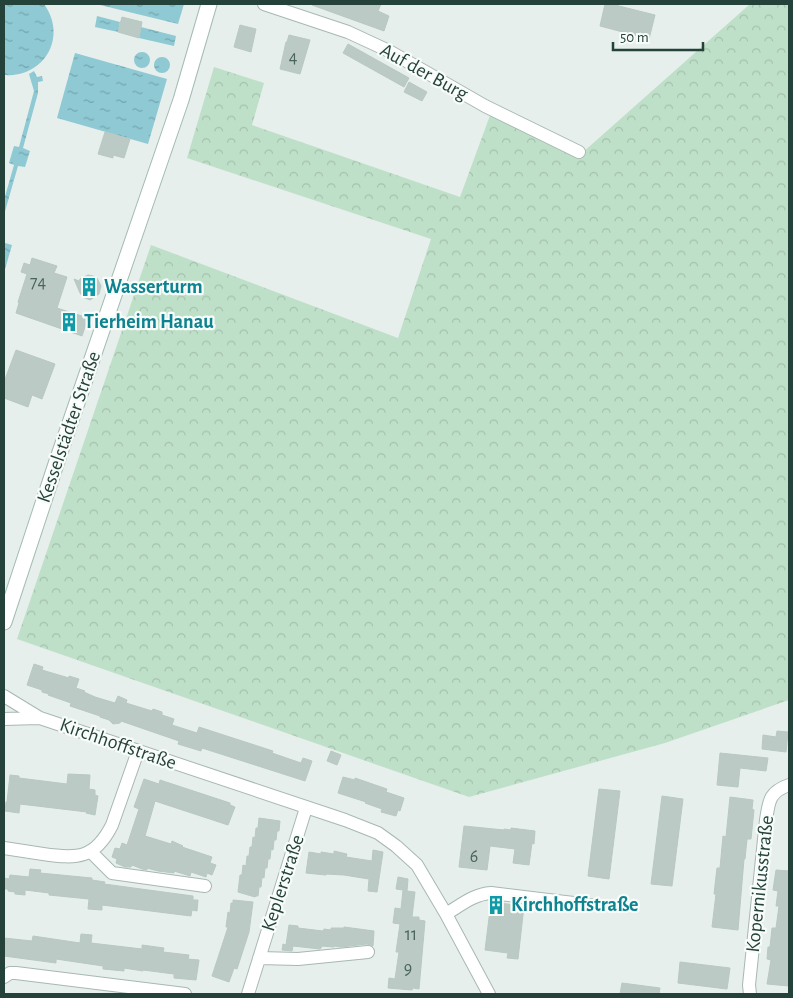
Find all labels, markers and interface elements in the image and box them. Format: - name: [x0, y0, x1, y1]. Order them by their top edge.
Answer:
- scale bar: [613, 20, 703, 52]
- text: 50 m: [620, 30, 649, 45]
- street label: Auf der Burg: [377, 40, 471, 104]
- house number: 4: [289, 49, 298, 67]
- house number: 74: [30, 274, 46, 292]
- building icon: Wasserturm: [78, 276, 100, 298]
- place label: Wasserturm: [104, 277, 203, 297]
- building icon: Tierheim Hanau: [58, 311, 80, 333]
- place label: Tierheim Hanau: [84, 312, 214, 332]
- street label: Kesselstädter Straße: [34, 349, 104, 505]
- street label: Kirchhoffstraße: [57, 715, 179, 773]
- street label: Kopernikusstraße: [743, 815, 777, 953]
- street label: Keplerstraße: [258, 832, 308, 934]
- house number: 6: [470, 848, 478, 866]
- building icon: Kirchhoffstraße: [485, 894, 507, 916]
- place label: Kirchhoffstraße: [511, 895, 639, 915]
- house number: 11: [405, 926, 417, 944]
- house number: 9: [404, 960, 412, 978]

